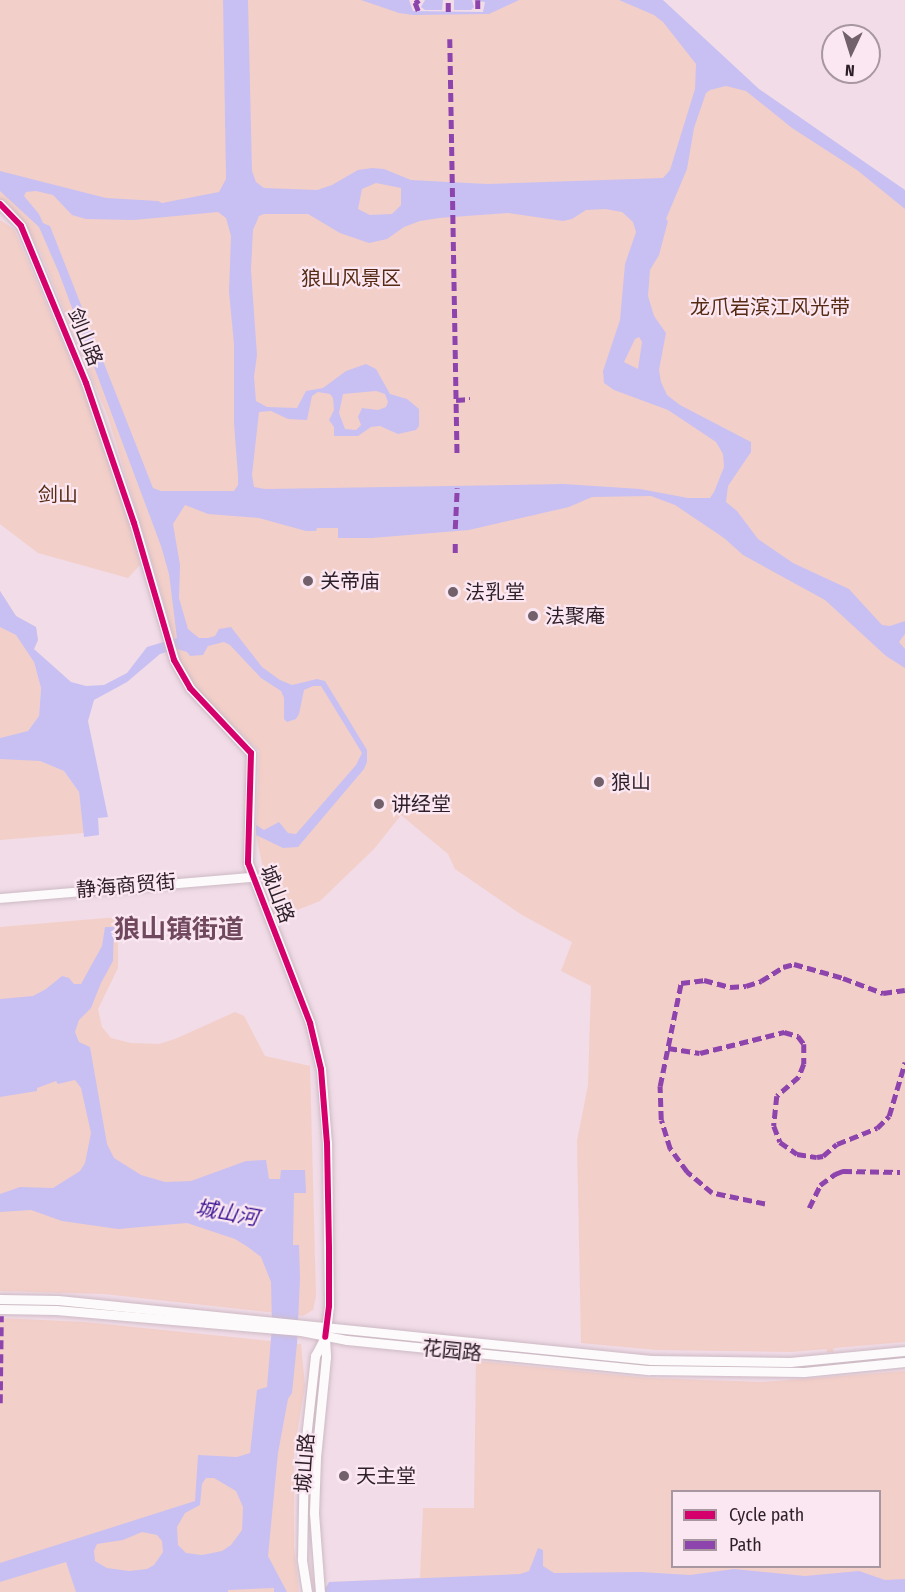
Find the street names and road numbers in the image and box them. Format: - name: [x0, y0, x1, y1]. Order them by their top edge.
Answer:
- street label: 剑山路: [63, 305, 107, 369]
- street label: 城山路: [255, 862, 299, 926]
- street label: 静海商贸街: [75, 870, 177, 902]
- street label: 花园路: [421, 1336, 483, 1366]
- street label: 城山路: [291, 1432, 319, 1494]

